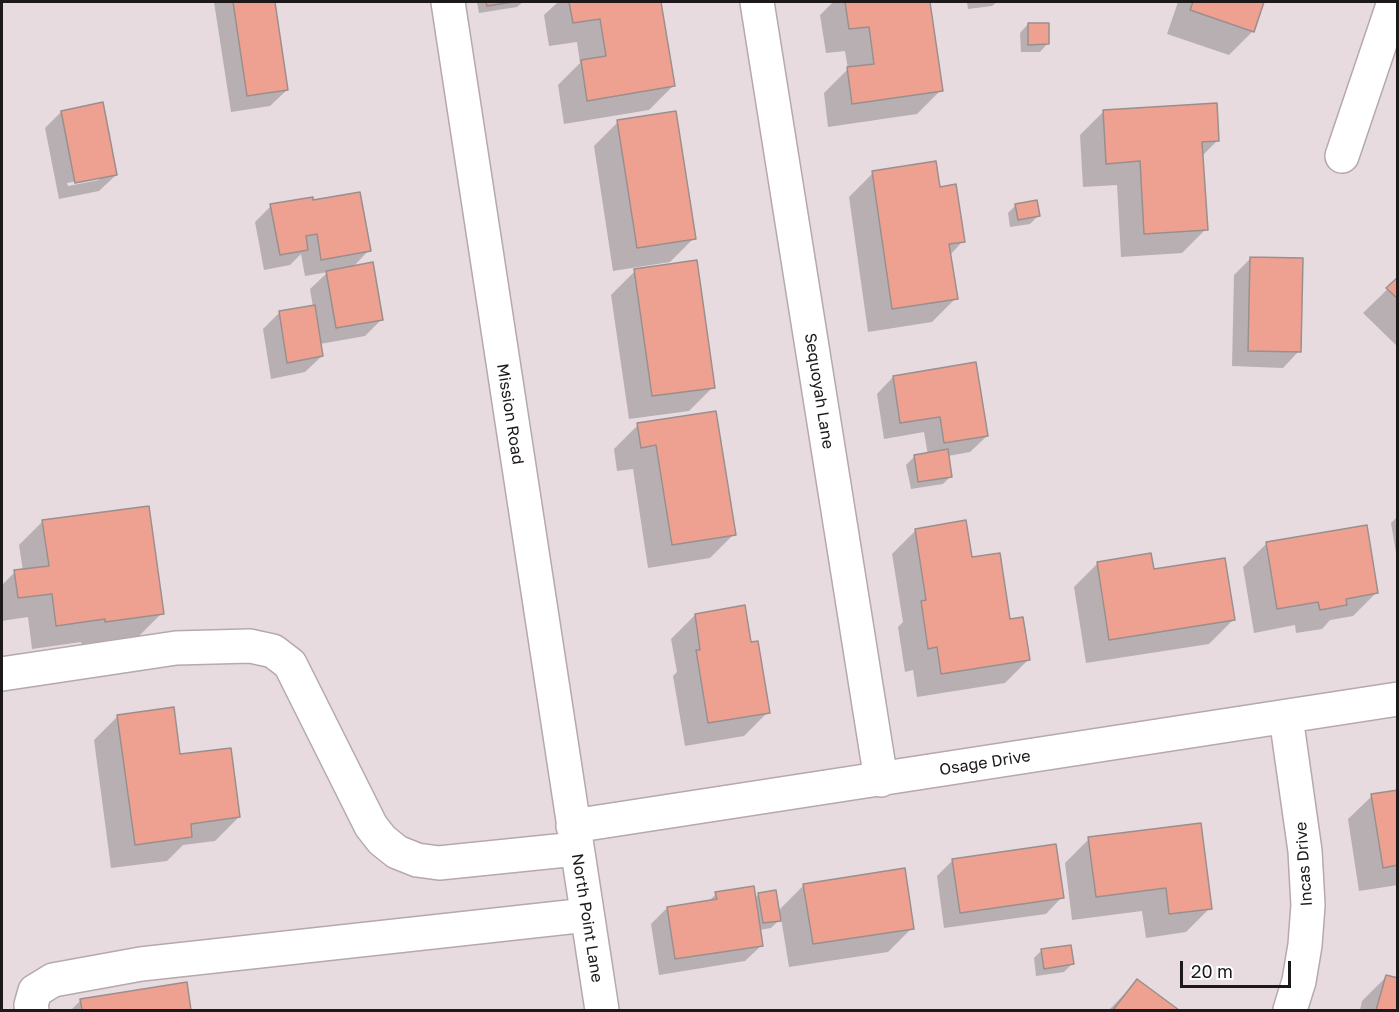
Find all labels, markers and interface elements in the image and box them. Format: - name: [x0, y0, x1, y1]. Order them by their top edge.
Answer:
- street label: Sequoyah Lane: [800, 332, 838, 450]
- street label: Mission Road: [493, 362, 527, 466]
- street label: Osage Drive: [938, 746, 1032, 780]
- street label: Incas Drive: [1291, 821, 1317, 907]
- street label: North Point Lane: [567, 852, 607, 984]
- scale bar: [1183, 949, 1294, 987]
- text: 20 m: [1191, 960, 1233, 982]

